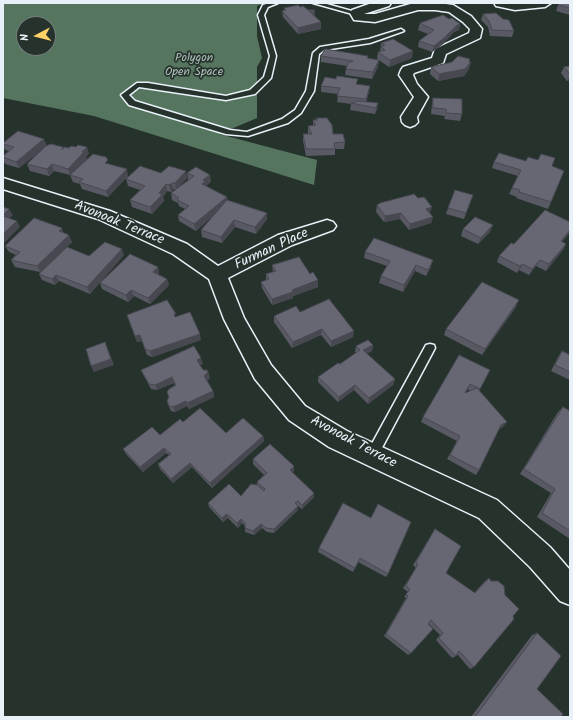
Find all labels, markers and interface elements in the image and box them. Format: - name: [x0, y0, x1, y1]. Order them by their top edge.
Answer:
- north arrow: [16, 16, 56, 56]
- text: N: [16, 33, 34, 42]
- park label: Polygon Open Space: [165, 52, 223, 80]
- street label: Avonoak Terrace: [72, 198, 166, 250]
- street label: Furman Place: [232, 226, 312, 274]
- street label: Avonoak Terrace: [307, 413, 399, 473]

